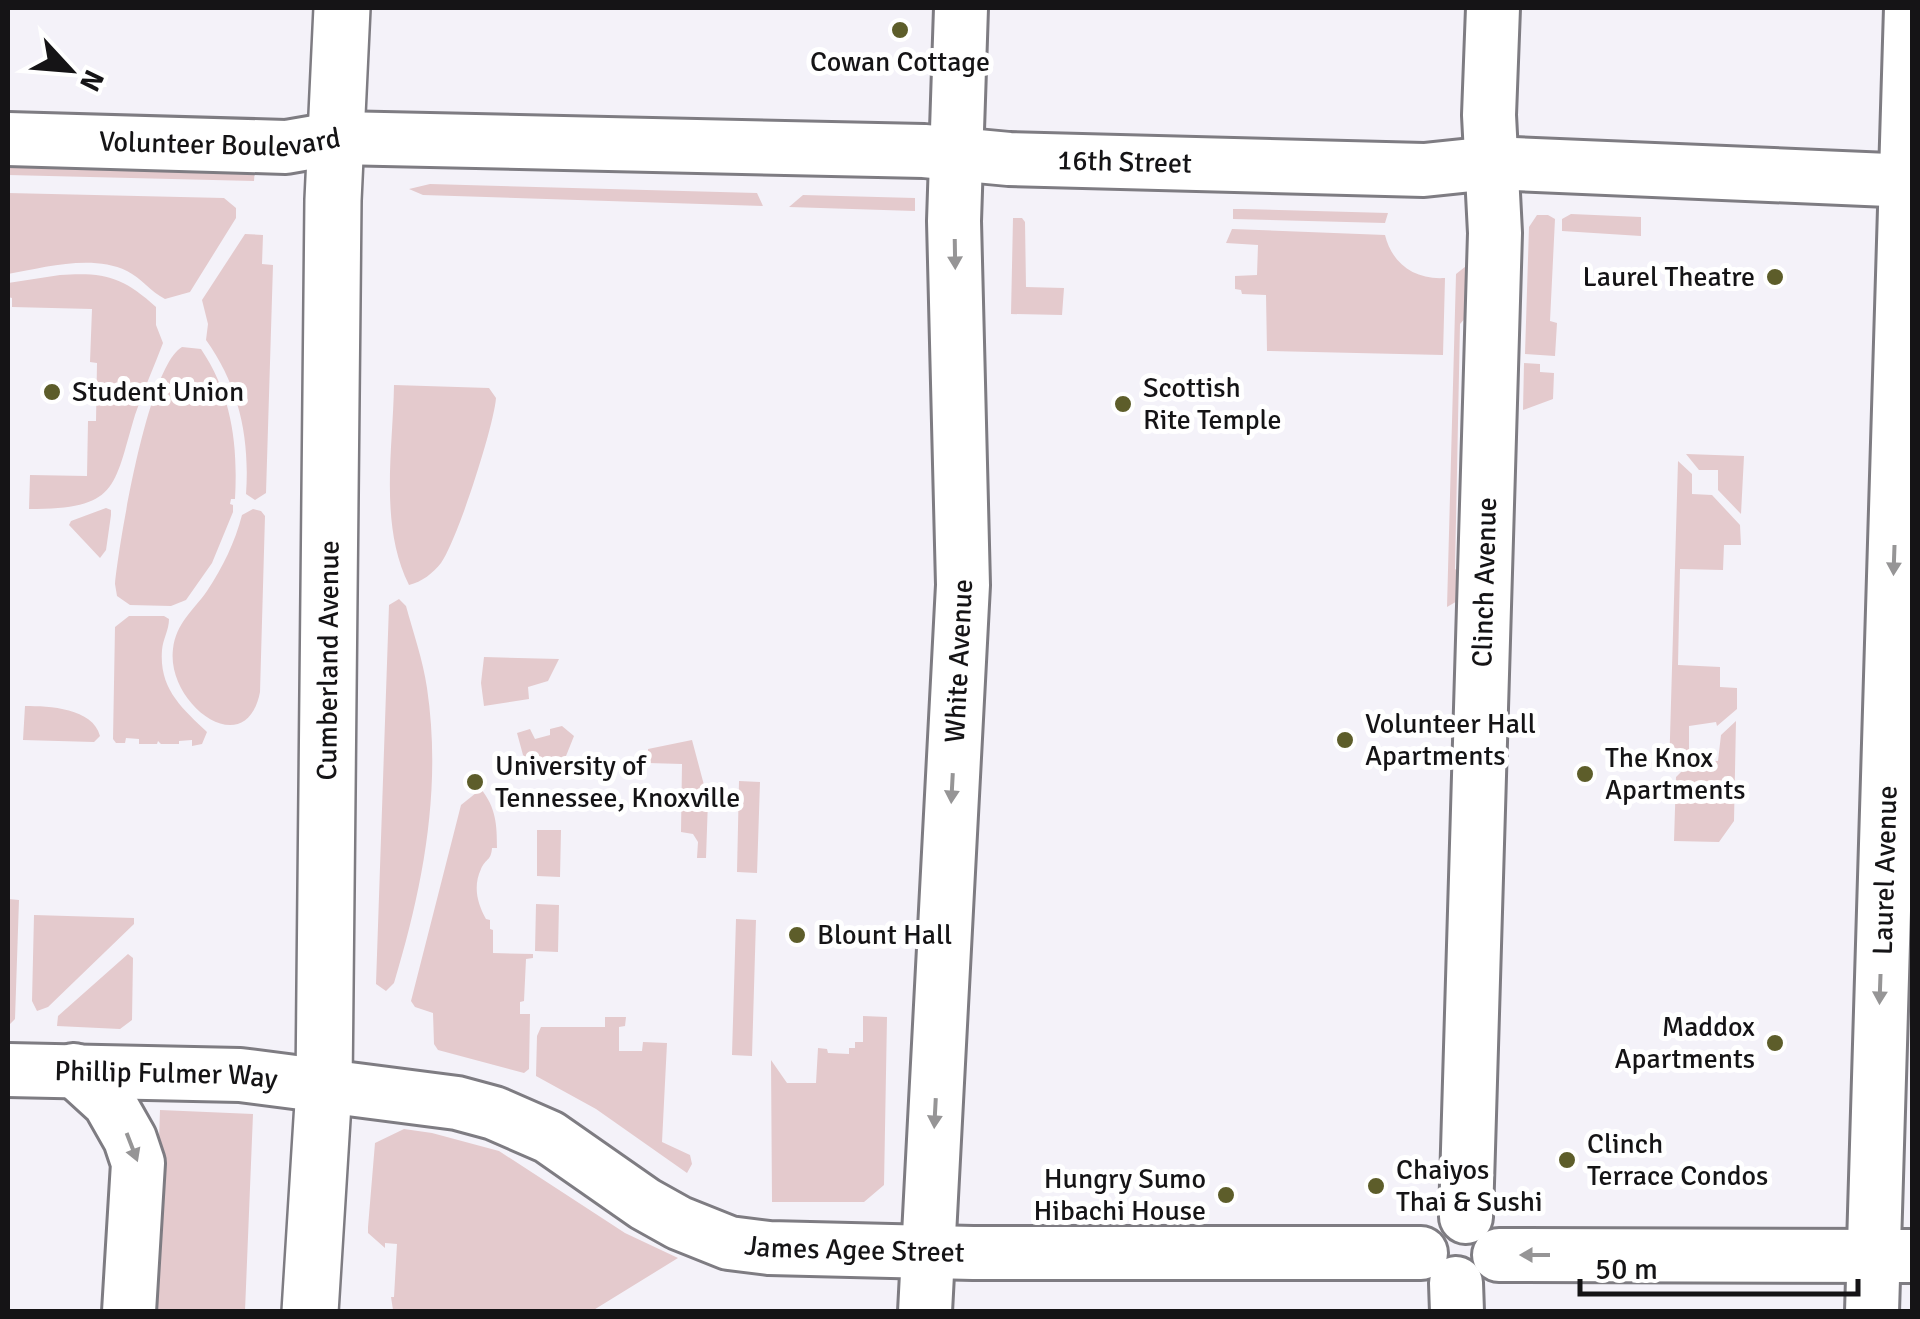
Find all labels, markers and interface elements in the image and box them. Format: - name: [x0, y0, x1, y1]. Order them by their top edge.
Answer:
- marker: Cowan Cottage: [889, 19, 911, 41]
- north arrow: [20, 20, 120, 120]
- place label: Cowan Cottage: [810, 45, 990, 79]
- text: N: [72, 64, 111, 97]
- street label: Volunteer Boulevard: [98, 121, 343, 164]
- street label: 16th Street: [1057, 143, 1192, 181]
- one-way arrow: [947, 238, 963, 270]
- place label: Laurel Theatre: [1582, 260, 1755, 294]
- marker: Laurel Theatre: [1764, 266, 1786, 288]
- place label: Scottish Rite Temple: [1143, 371, 1282, 437]
- place label: Student Union: [72, 375, 244, 409]
- marker: Student Union: [41, 381, 63, 403]
- marker: Scottish Rite Temple: [1112, 393, 1134, 415]
- street label: Clinch Avenue: [1465, 497, 1504, 668]
- street label: Cumberland Avenue: [310, 540, 347, 781]
- one-way arrow: [1886, 544, 1902, 576]
- street label: White Avenue: [938, 578, 980, 744]
- place label: Volunteer Hall Apartments: [1365, 707, 1536, 773]
- marker: Volunteer Hall Apartments: [1334, 729, 1356, 751]
- place label: The Knox Apartments: [1605, 741, 1746, 807]
- place label: University of Tennessee, Knoxville: [495, 749, 740, 815]
- marker: The Knox Apartments: [1574, 763, 1596, 785]
- marker: University of Tennessee, Knoxville: [464, 771, 486, 793]
- one-way arrow: [944, 773, 960, 805]
- street label: Laurel Avenue: [1866, 785, 1905, 956]
- place label: Blount Hall: [817, 918, 952, 952]
- marker: Blount Hall: [786, 924, 808, 946]
- one-way arrow: [1872, 974, 1888, 1006]
- place label: Maddox Apartments: [1615, 1010, 1755, 1076]
- marker: Maddox Apartments: [1764, 1032, 1786, 1054]
- street label: Phillip Fulmer Way: [54, 1054, 279, 1097]
- one-way arrow: [927, 1097, 943, 1129]
- place label: Clinch Terrace Condos: [1587, 1127, 1768, 1193]
- one-way arrow: [124, 1132, 140, 1162]
- marker: Clinch Terrace Condos: [1556, 1149, 1578, 1171]
- place label: Chaiyos Thai & Sushi: [1396, 1153, 1543, 1219]
- place label: Hungry Sumo Hibachi House: [1033, 1162, 1206, 1228]
- marker: Chaiyos Thai & Sushi: [1365, 1175, 1387, 1197]
- marker: Hungry Sumo Hibachi House: [1215, 1184, 1237, 1206]
- street label: James Agee Street: [743, 1228, 965, 1270]
- scale bar: [1580, 1234, 1858, 1296]
- one-way arrow: [1519, 1247, 1551, 1263]
- text: 50 m: [1595, 1251, 1658, 1288]

